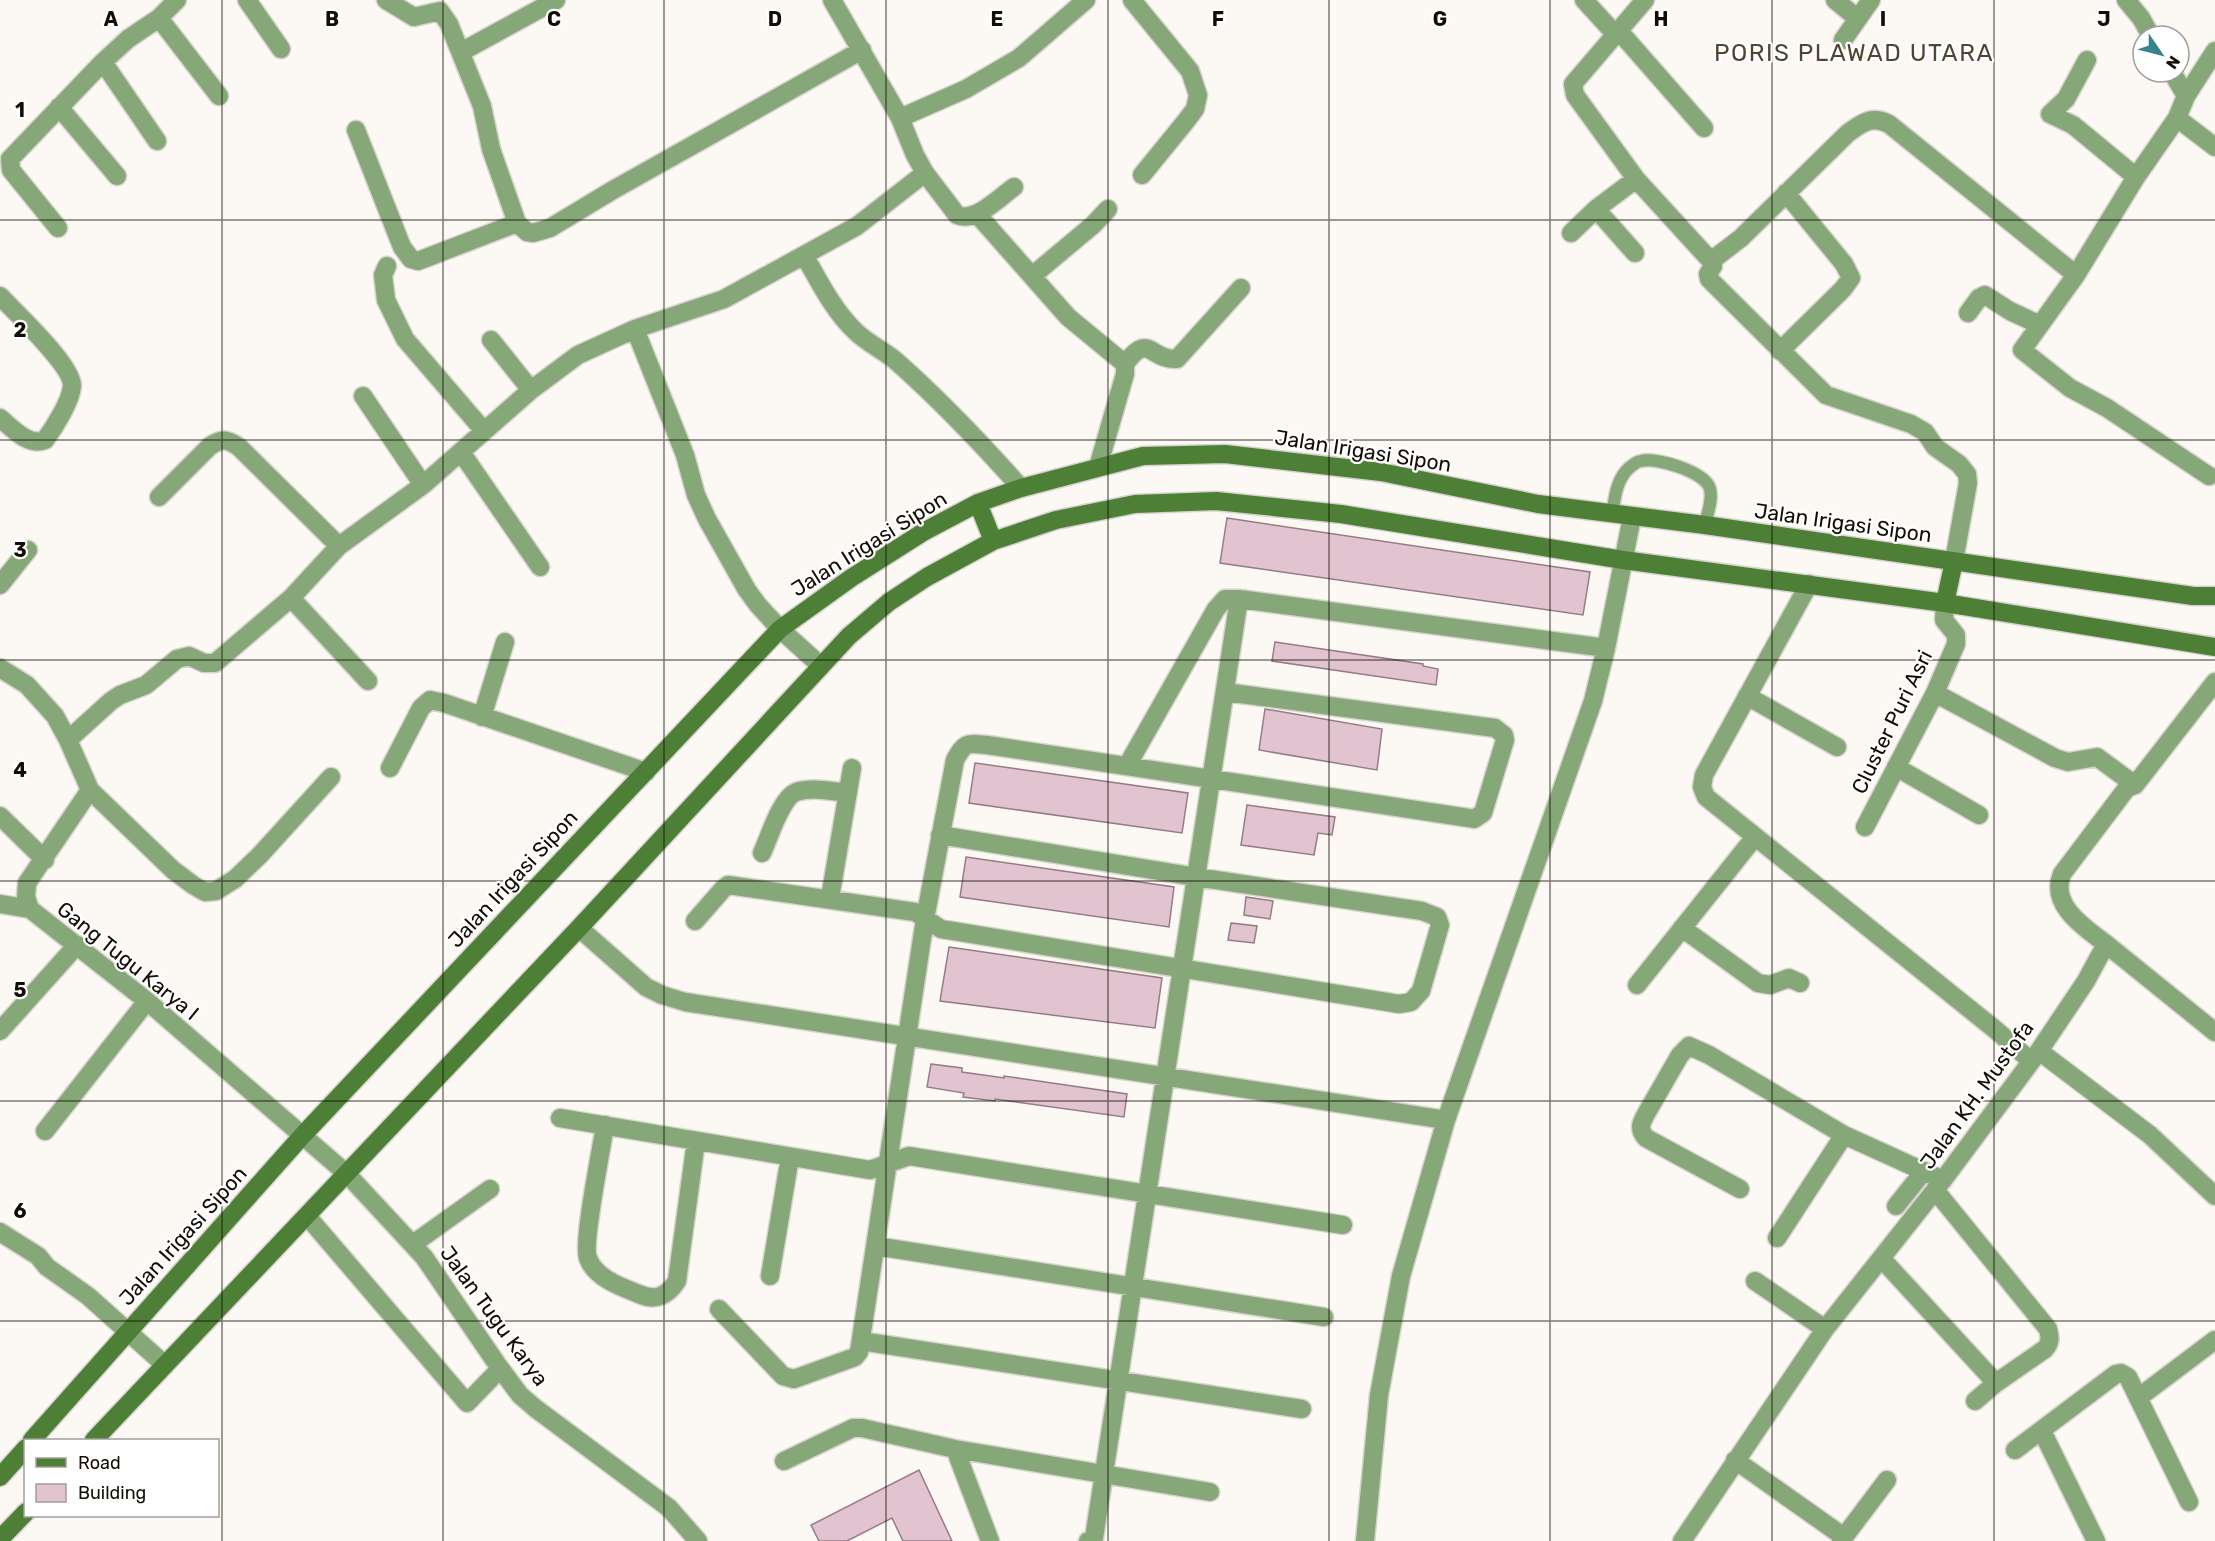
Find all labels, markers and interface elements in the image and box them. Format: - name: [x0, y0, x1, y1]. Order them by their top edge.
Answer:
- text: A: [104, 7, 119, 31]
- text: B: [325, 7, 339, 31]
- text: C: [547, 7, 561, 31]
- text: D: [768, 7, 782, 31]
- text: E: [991, 7, 1003, 31]
- text: F: [1212, 7, 1224, 31]
- text: G: [1433, 7, 1447, 31]
- text: H: [1654, 7, 1668, 31]
- text: I: [1880, 7, 1886, 31]
- text: J: [2097, 7, 2111, 31]
- north arrow: [2131, 24, 2191, 84]
- district label: PORIS PLAWAD UTARA: [1714, 39, 1994, 67]
- text: N: [2162, 52, 2184, 72]
- text: 1: [15, 98, 25, 122]
- text: 2: [14, 318, 27, 342]
- street label: Jalan Irigasi Sipon: [1273, 424, 1453, 477]
- street label: Jalan Irigasi Sipon: [786, 486, 951, 602]
- street label: Jalan Irigasi Sipon: [1753, 498, 1933, 547]
- text: 3: [13, 538, 27, 562]
- street label: Cluster Puri Asri: [1846, 646, 1937, 798]
- text: 4: [13, 758, 27, 782]
- street label: Jalan Irigasi Sipon: [443, 805, 583, 953]
- street label: Gang Tugu Karya I: [52, 896, 204, 1025]
- text: 5: [14, 978, 27, 1002]
- street label: Jalan KH. Mustofa: [1914, 1016, 2039, 1174]
- street label: Jalan Irigasi Sipon: [114, 1161, 252, 1310]
- text: 6: [13, 1199, 27, 1223]
- street label: Jalan Tugu Karya: [435, 1241, 554, 1391]
- legend: [24, 1439, 219, 1517]
- text: Road: [78, 1452, 121, 1474]
- text: Building: [78, 1482, 146, 1504]

